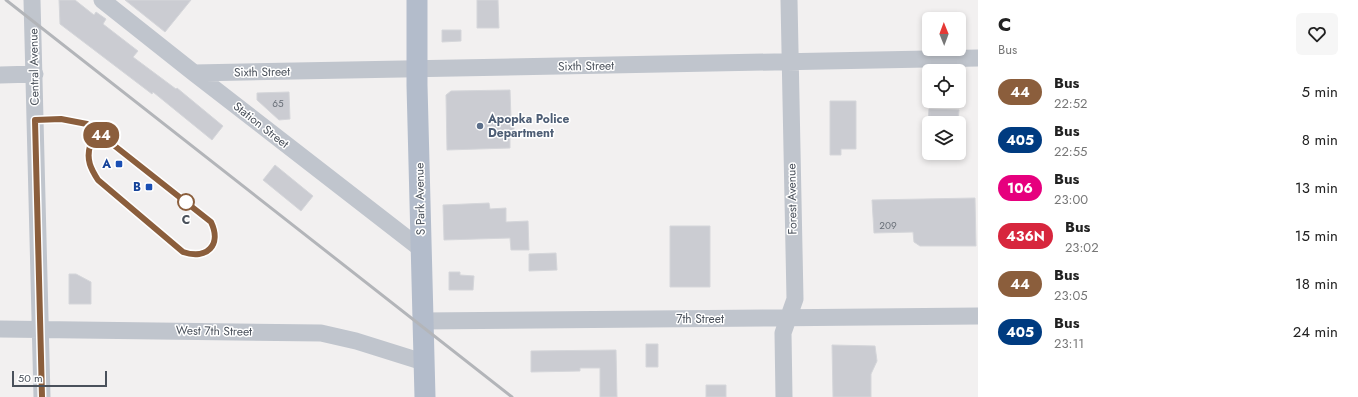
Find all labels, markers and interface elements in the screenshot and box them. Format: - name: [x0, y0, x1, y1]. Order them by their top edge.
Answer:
- text: C: [998, 11, 1011, 38]
- north arrow: [922, 12, 966, 56]
- map controls: [922, 12, 966, 160]
- button: heart: [1296, 13, 1338, 55]
- street label: Central Avenue: [24, 28, 44, 106]
- text: Bus: [998, 40, 1017, 59]
- street label: Sixth Street: [558, 57, 614, 75]
- street label: Sixth Street: [234, 63, 290, 81]
- button: locate: [922, 64, 966, 108]
- text: Bus: [1054, 72, 1079, 94]
- text: 5 min: [1302, 81, 1338, 103]
- text: 44: [1010, 82, 1030, 102]
- text: 22:52: [1054, 94, 1087, 113]
- house number: 65: [272, 96, 284, 111]
- street label: Station Street: [229, 97, 293, 153]
- place label: Apopka Police Department: [487, 110, 569, 142]
- button: layers: [922, 116, 966, 160]
- text: Bus: [1054, 120, 1080, 142]
- marker: Apopka Police Department: [475, 121, 485, 131]
- line badge: 44: [83, 122, 119, 148]
- text: 44: [91, 125, 111, 145]
- text: 8 min: [1302, 129, 1338, 151]
- text: 405: [1006, 130, 1034, 150]
- text: 22:55: [1054, 142, 1087, 161]
- place label: A: [101, 155, 111, 173]
- marker: A: [114, 159, 124, 169]
- street label: S Park Avenue: [410, 163, 430, 235]
- street label: Forest Avenue: [782, 163, 802, 235]
- text: Bus: [1054, 168, 1079, 190]
- text: 13 min: [1295, 177, 1338, 199]
- place label: B: [133, 178, 141, 196]
- text: 106: [1007, 178, 1033, 198]
- marker: B: [144, 182, 154, 192]
- text: 23:00: [1054, 190, 1088, 209]
- marker: C: [177, 193, 195, 211]
- place label: C: [182, 211, 190, 229]
- text: Bus: [1065, 216, 1090, 238]
- house number: 209: [879, 218, 897, 233]
- text: 15 min: [1295, 225, 1338, 247]
- text: 436N: [1006, 226, 1045, 246]
- text: 23:02: [1065, 238, 1099, 257]
- text: Bus: [1054, 264, 1079, 286]
- text: 18 min: [1295, 273, 1338, 295]
- text: 44: [1010, 274, 1030, 294]
- text: 23:05: [1054, 286, 1088, 305]
- street label: 7th Street: [676, 310, 724, 328]
- text: Bus: [1054, 312, 1080, 334]
- street label: West 7th Street: [176, 321, 252, 341]
- text: 24 min: [1293, 321, 1338, 343]
- text: 405: [1006, 322, 1034, 342]
- text: 23:11: [1054, 334, 1084, 353]
- scale bar: [12, 369, 107, 388]
- text: 50 m: [18, 370, 43, 386]

